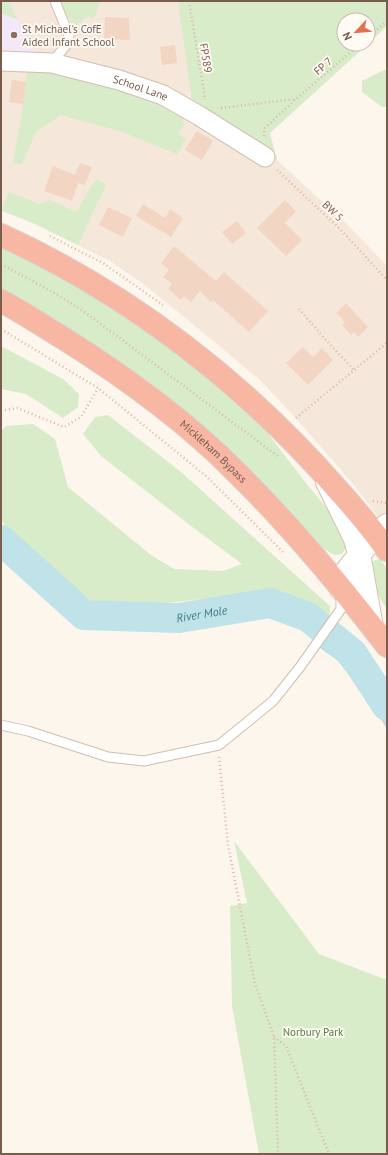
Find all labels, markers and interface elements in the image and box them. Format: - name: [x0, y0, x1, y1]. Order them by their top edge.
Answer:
- north arrow: [336, 12, 376, 52]
- place label: St Michael's CofE Aided Infant School: [22, 22, 115, 49]
- marker: St Michael's CofE Aided Infant School: [9, 30, 19, 40]
- text: N: [339, 30, 355, 43]
- street label: FP589: [197, 42, 215, 74]
- street label: FP 7: [311, 54, 335, 78]
- street label: School Lane: [112, 72, 171, 104]
- street label: BW 5: [319, 198, 347, 224]
- street label: Mickleham Bypass: [177, 417, 250, 486]
- water label: River Mole: [175, 602, 229, 625]
- park label: Norbury Park: [283, 1025, 344, 1039]

